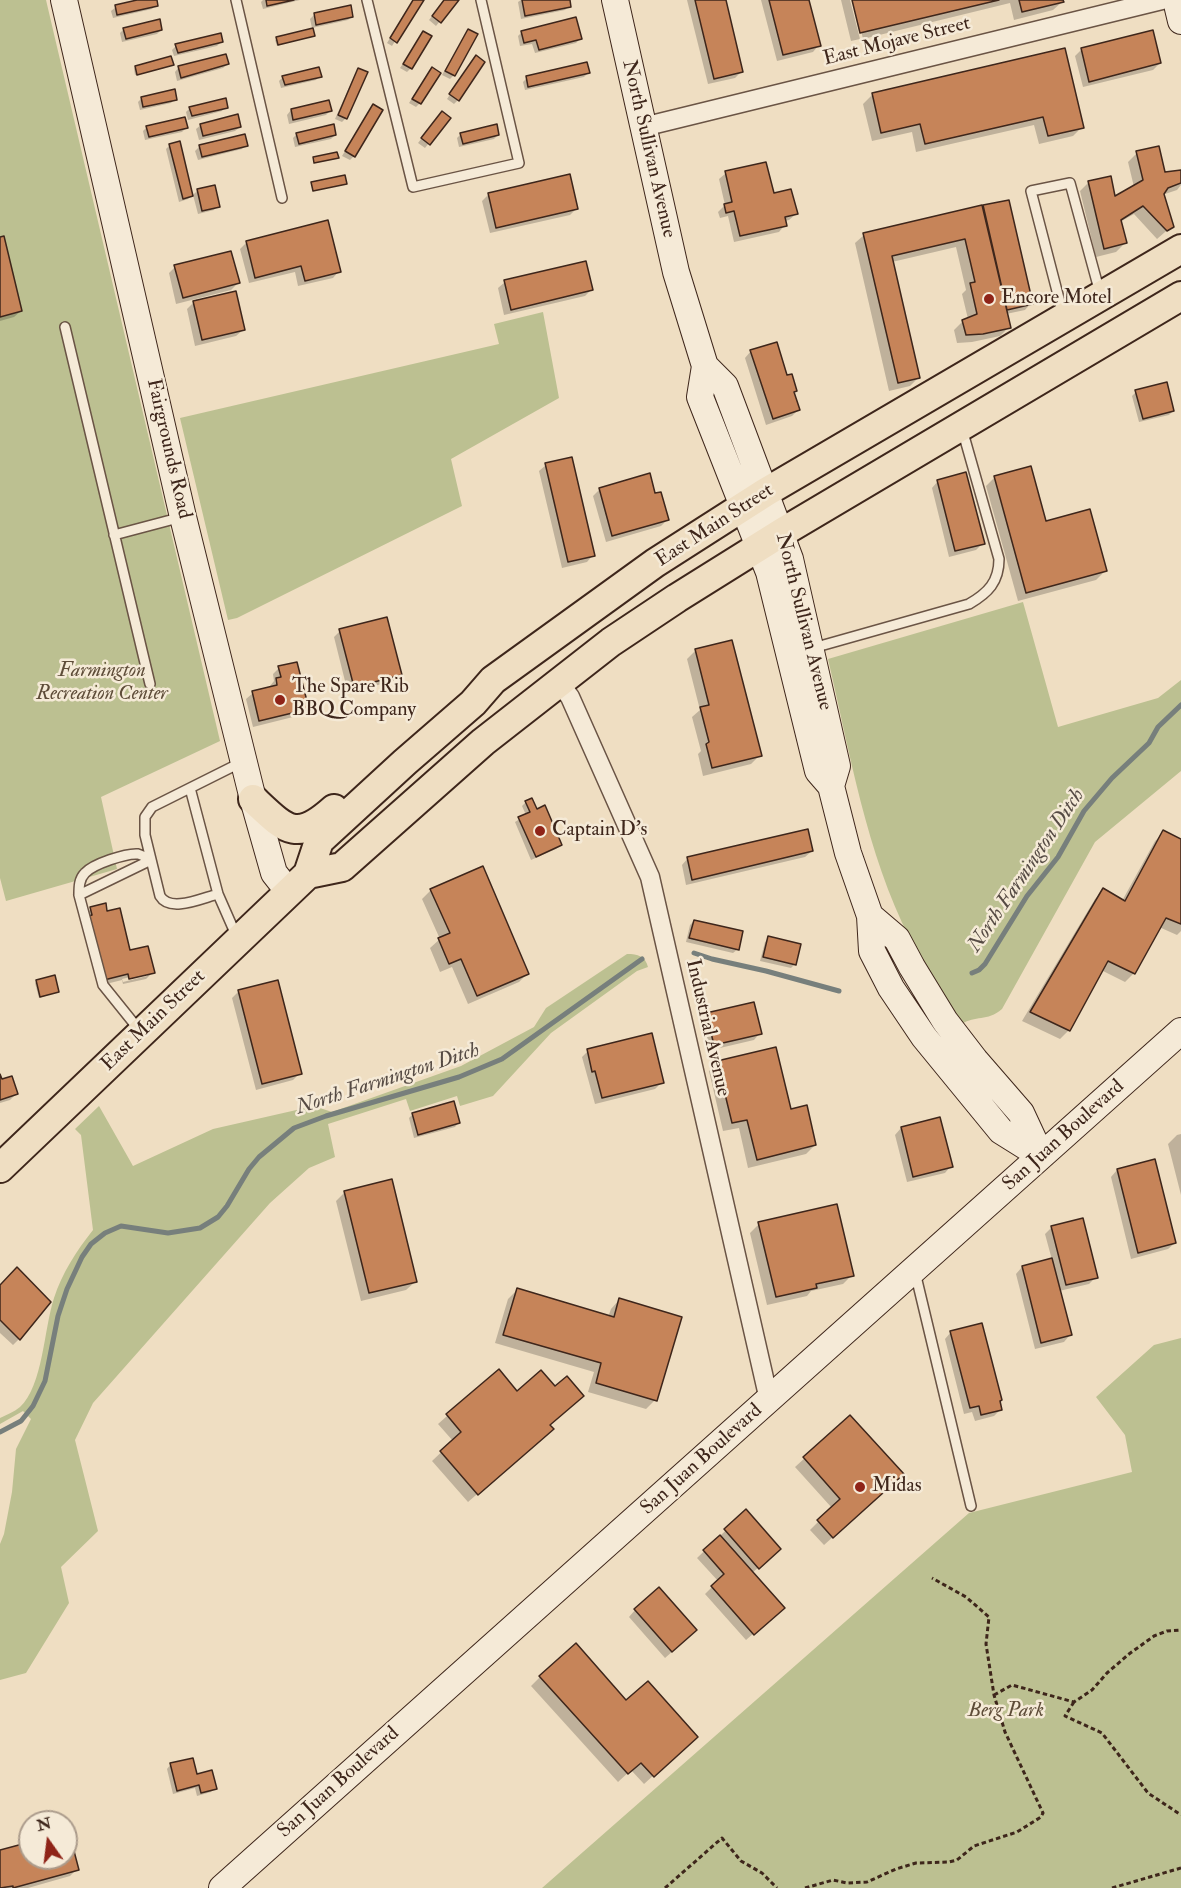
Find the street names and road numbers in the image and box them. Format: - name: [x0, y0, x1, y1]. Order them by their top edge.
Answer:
- street label: East Mojave Street: [821, 12, 973, 72]
- street label: North Sullivan Avenue: [616, 58, 680, 240]
- street label: Fairgrounds Road: [140, 377, 196, 521]
- street label: East Main Street: [652, 479, 778, 573]
- street label: North Sullivan Avenue: [769, 531, 837, 713]
- street label: Industrial Avenue: [680, 957, 734, 1099]
- street label: East Main Street: [97, 965, 211, 1077]
- street label: San Juan Boulevard: [998, 1075, 1130, 1197]
- street label: San Juan Boulevard: [636, 1399, 768, 1521]
- street label: San Juan Boulevard: [273, 1722, 405, 1844]

